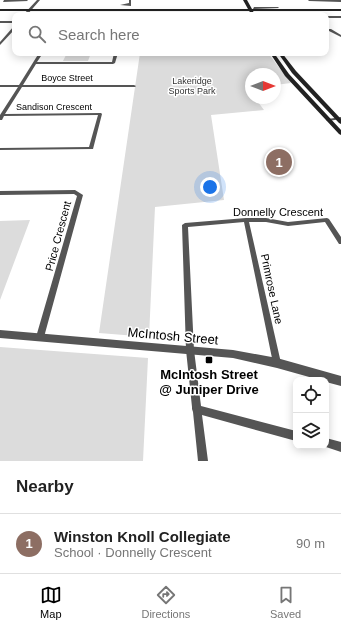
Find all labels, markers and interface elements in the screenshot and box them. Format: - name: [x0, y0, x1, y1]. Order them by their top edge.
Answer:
- search box: [12, 12, 329, 56]
- icon: search: [26, 23, 48, 45]
- text: Search here: [58, 26, 140, 43]
- north arrow: [245, 68, 281, 104]
- street label: Boyce Street: [41, 73, 93, 83]
- park label: Lakeridge Sports Park: [168, 76, 216, 96]
- street label: Sandison Crescent: [16, 102, 93, 112]
- pin: 1: [266, 147, 292, 177]
- your location: [200, 177, 220, 197]
- street label: Price Crescent: [43, 200, 73, 272]
- street label: Donnelly Crescent: [233, 206, 323, 218]
- street label: Primrose Lane: [259, 253, 285, 325]
- street label: McIntosh Street: [127, 325, 219, 347]
- marker: McIntosh Street @ Juniper Drive: [204, 355, 214, 365]
- place label: McIntosh Street @ Juniper Drive: [159, 367, 259, 397]
- map controls: [293, 377, 329, 449]
- button: locate: [293, 377, 329, 413]
- button: layers: [293, 413, 329, 449]
- text: Nearby: [16, 477, 74, 496]
- text: Winston Knoll Collegiate: [54, 528, 231, 545]
- text: 1: [25, 536, 33, 551]
- text: 90 m: [296, 536, 325, 551]
- text: School · Donnelly Crescent: [54, 545, 212, 560]
- tab: Map: [40, 584, 62, 620]
- tab: Directions: [141, 584, 190, 620]
- tab: Saved: [270, 584, 301, 620]

